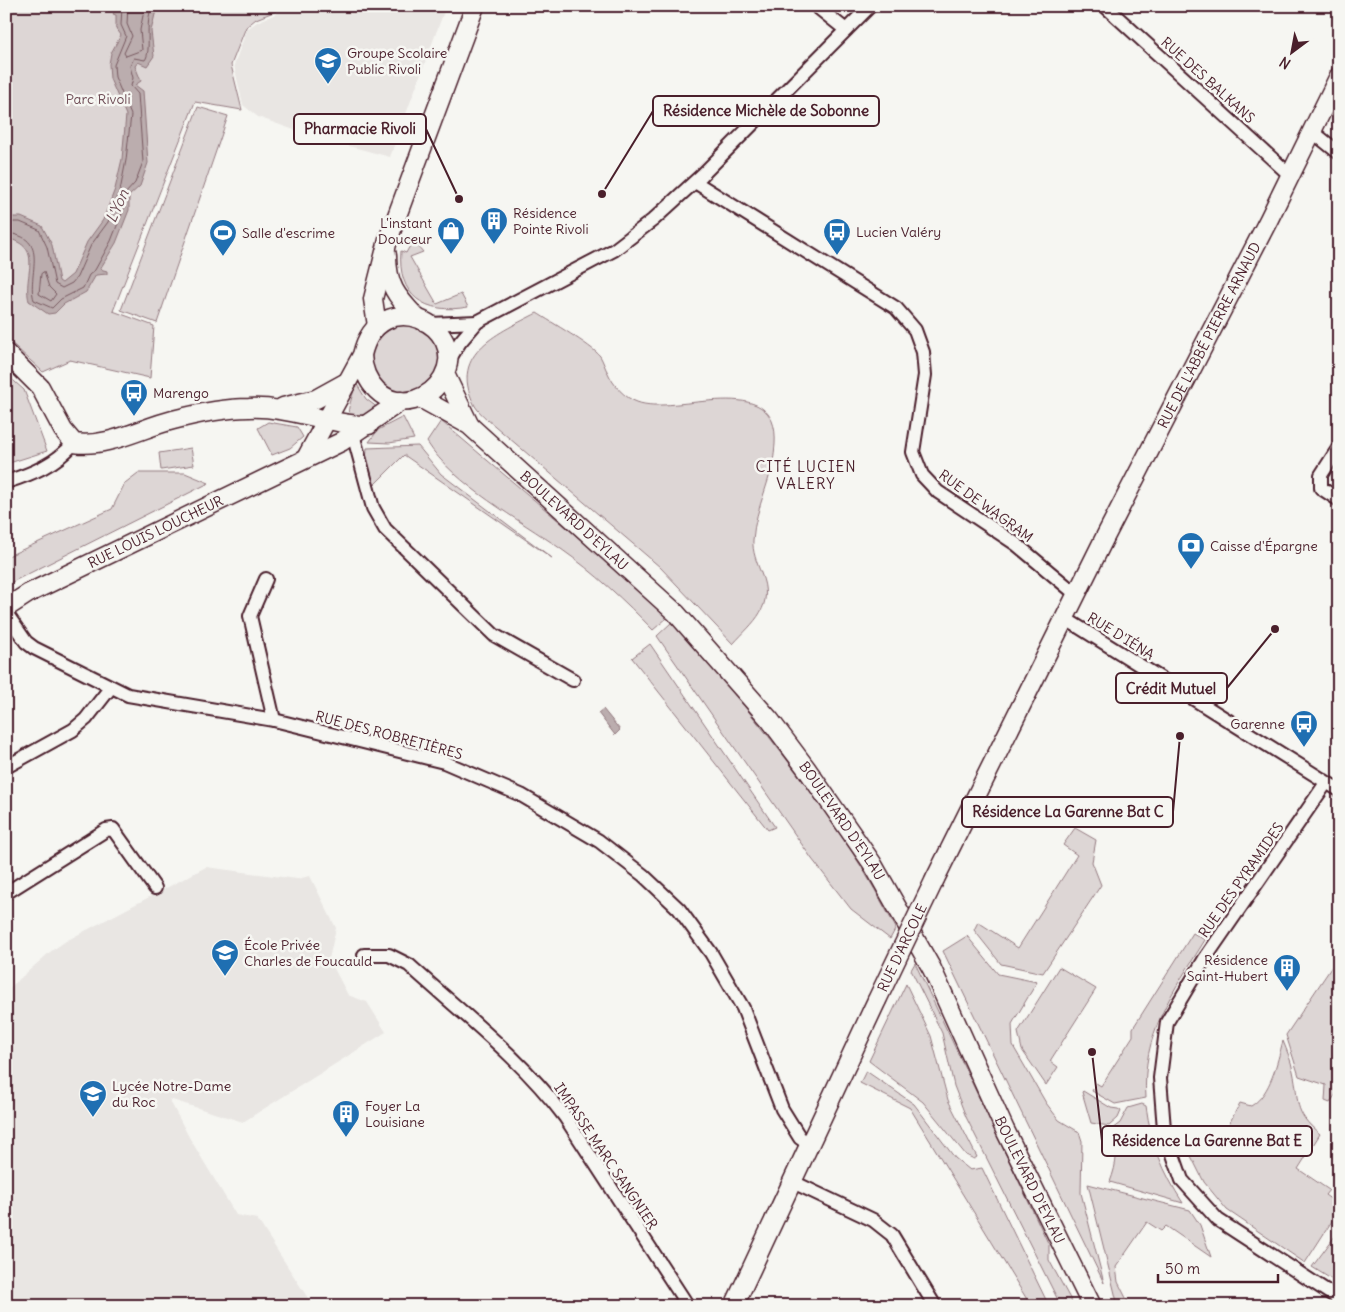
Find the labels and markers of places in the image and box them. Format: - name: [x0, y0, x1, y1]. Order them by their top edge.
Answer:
- place label: Groupe Scolaire Public Rivoli: [347, 44, 447, 78]
- school or university icon: Groupe Scolaire Public Rivoli: [313, 46, 343, 85]
- callout: Résidence Michèle de Sobonne: [653, 96, 879, 126]
- callout: Pharmacie Rivoli: [294, 114, 426, 144]
- place label: Résidence Pointe Rivoli: [513, 204, 589, 238]
- building icon: Résidence Pointe Rivoli: [479, 206, 509, 245]
- place label: L'instant Douceur: [378, 214, 432, 248]
- shop icon: L'instant Douceur: [436, 216, 466, 255]
- bus stop icon: Lucien Valéry: [822, 217, 852, 256]
- sports icon: Salle d'escrime: [208, 218, 238, 257]
- place label: Lucien Valéry: [856, 223, 941, 241]
- place label: Salle d'escrime: [242, 224, 335, 242]
- bus stop icon: Marengo: [119, 378, 149, 417]
- place label: Marengo: [153, 384, 209, 402]
- bank icon: Caisse d'Épargne: [1176, 531, 1206, 570]
- place label: Caisse d'Épargne: [1210, 537, 1318, 555]
- callout: Crédit Mutuel: [1116, 673, 1227, 703]
- bus stop icon: Garenne: [1289, 709, 1319, 748]
- place label: Garenne: [1230, 715, 1285, 733]
- callout: Résidence La Garenne Bat C: [962, 797, 1173, 827]
- place label: École Privée Charles de Foucauld: [244, 936, 372, 970]
- school or university icon: École Privée Charles de Foucauld: [210, 938, 240, 977]
- place label: Résidence Saint-Hubert: [1187, 951, 1268, 985]
- building icon: Résidence Saint-Hubert: [1272, 953, 1302, 992]
- place label: Lycée Notre-Dame du Roc: [112, 1077, 231, 1111]
- school or university icon: Lycée Notre-Dame du Roc: [78, 1079, 108, 1118]
- place label: Foyer La Louisiane: [365, 1097, 425, 1131]
- building icon: Foyer La Louisiane: [331, 1099, 361, 1138]
- callout: Résidence La Garenne Bat E: [1102, 1126, 1312, 1156]

